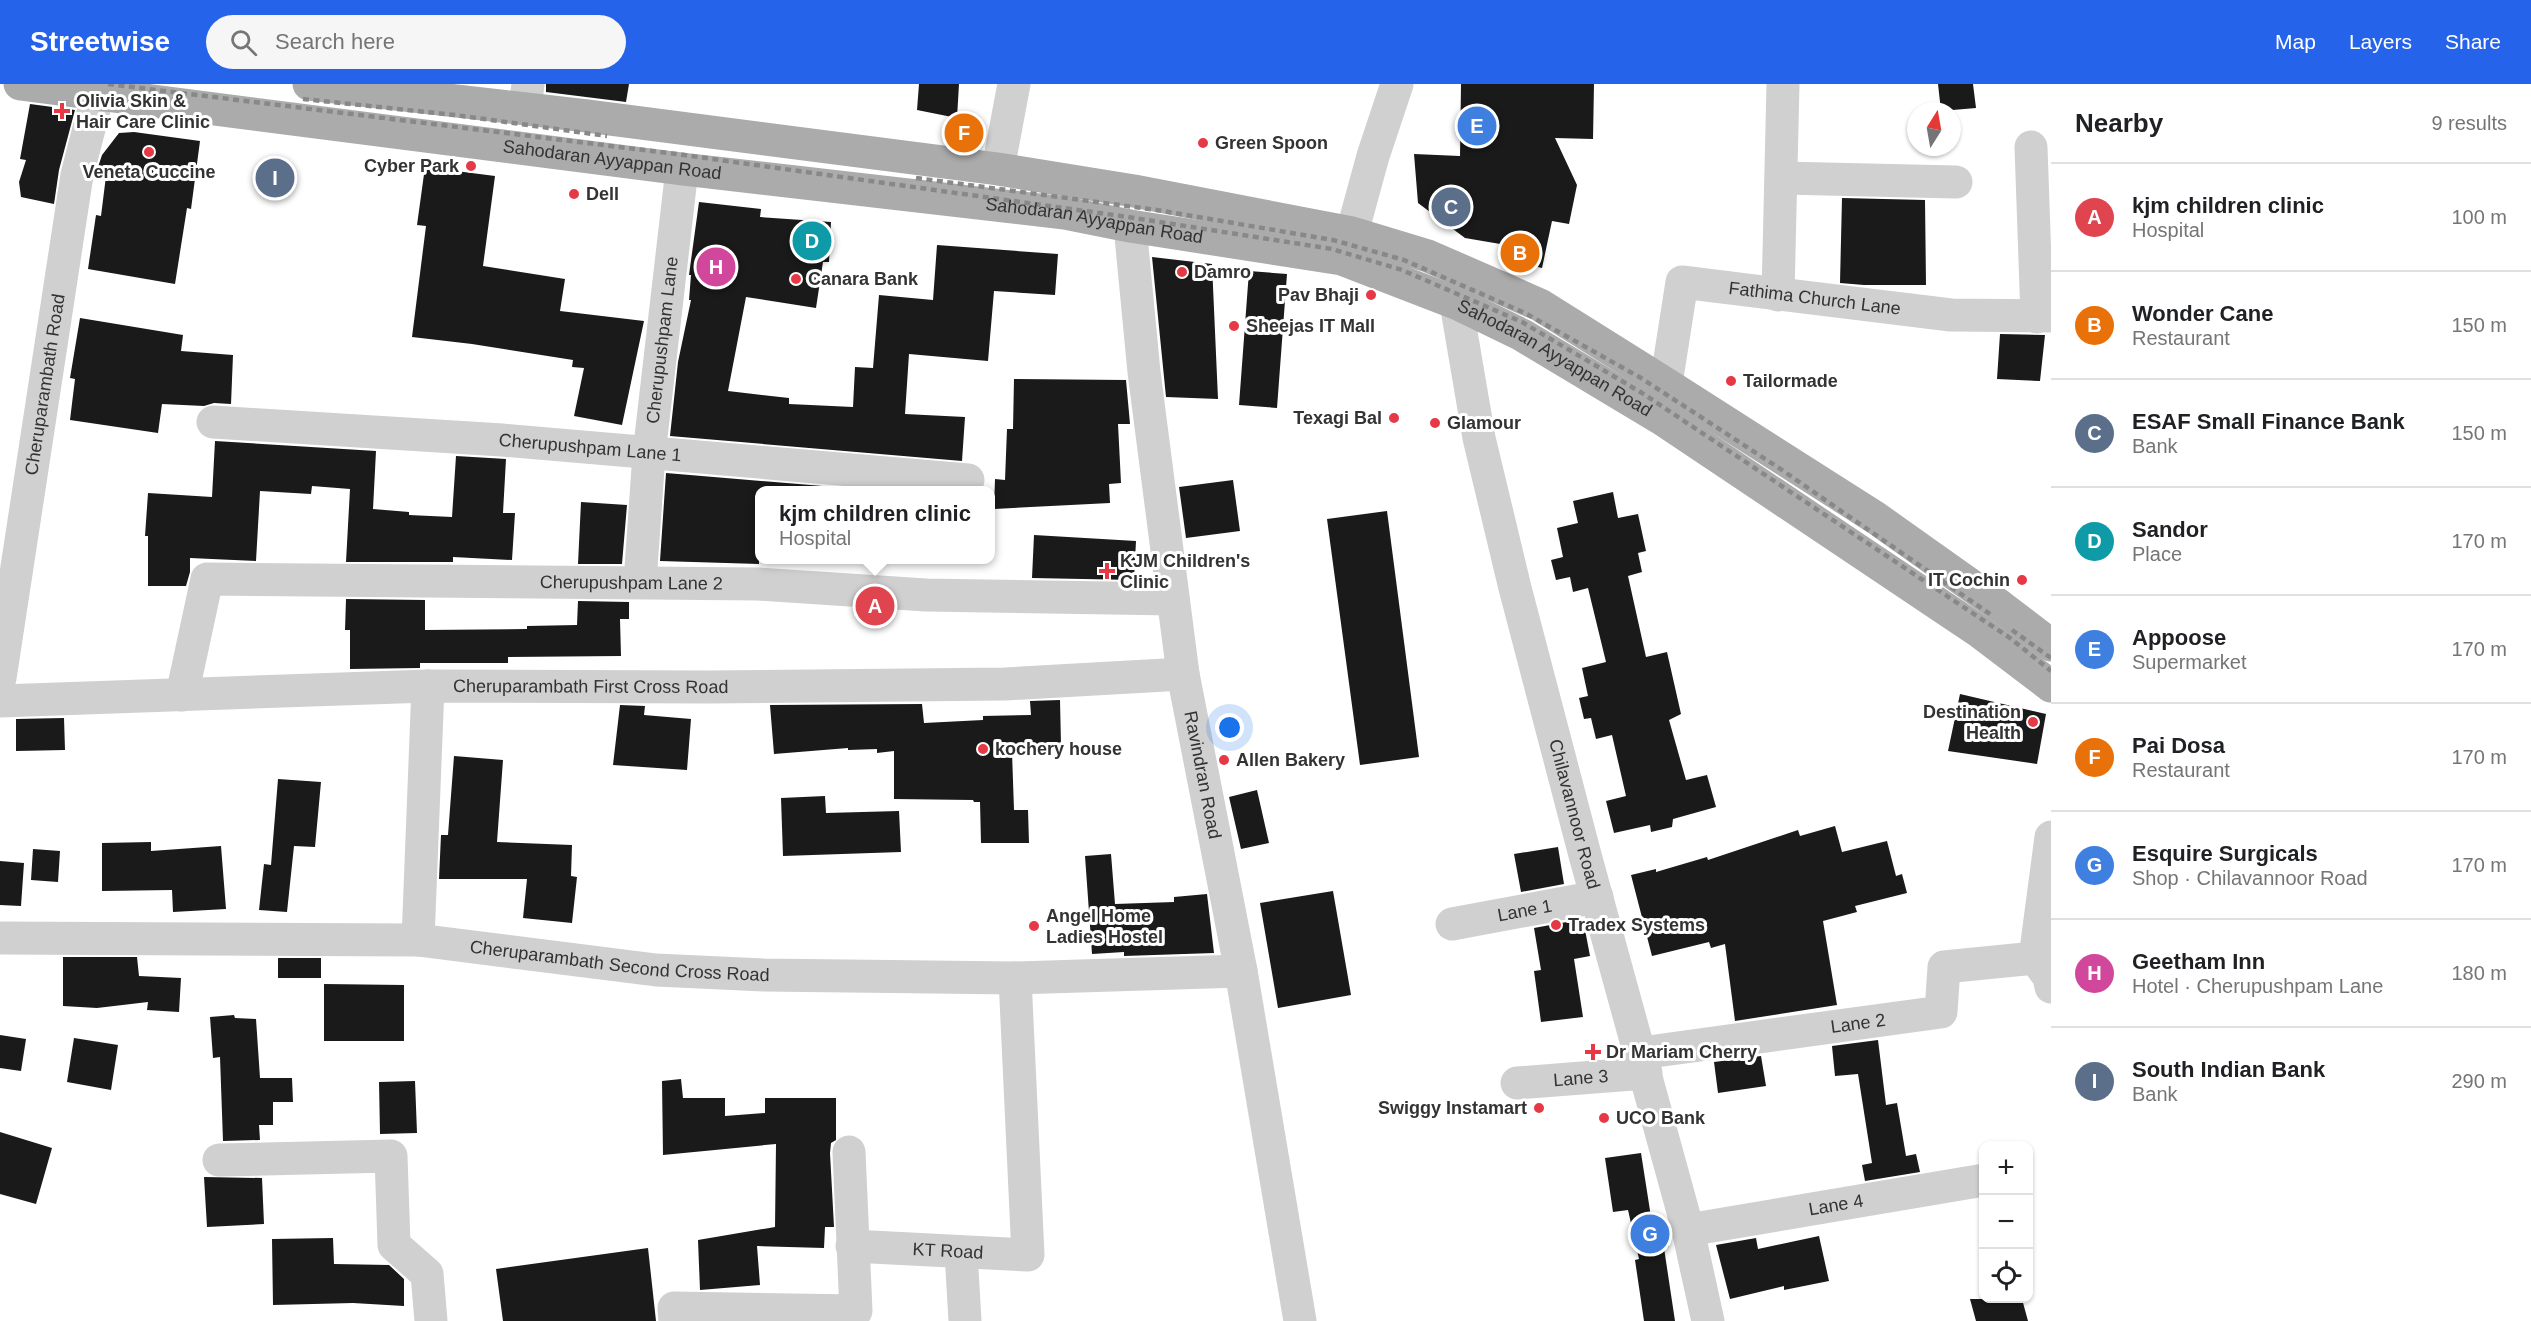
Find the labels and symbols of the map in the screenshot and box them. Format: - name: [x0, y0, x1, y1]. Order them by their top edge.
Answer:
- place label: Olivia Skin & Hair Care Clinic: [76, 91, 210, 132]
- marker: Olivia Skin & Hair Care Clinic: [53, 102, 71, 120]
- north arrow: [1907, 102, 1961, 156]
- pin: E: [1458, 104, 1496, 148]
- pin: F: [944, 110, 984, 156]
- place label: Green Spoon: [1215, 133, 1328, 153]
- street label: Sahodaran Ayyappan Road: [502, 136, 722, 183]
- marker: Green Spoon: [1196, 136, 1210, 150]
- marker: Veneta Cuccine: [142, 145, 156, 159]
- pin: I: [256, 156, 294, 200]
- place label: Cyber Park: [364, 156, 460, 176]
- marker: Cyber Park: [464, 159, 478, 173]
- place label: Veneta Cuccine: [82, 162, 216, 182]
- place label: Dell: [586, 184, 619, 204]
- pin: C: [1432, 184, 1470, 230]
- marker: Dell: [567, 187, 581, 201]
- street label: Sahodaran Ayyappan Road: [984, 194, 1204, 247]
- pin: D: [792, 218, 832, 264]
- pin: B: [1500, 230, 1540, 276]
- pin: H: [696, 244, 736, 290]
- street label: Cherupushpam Lane: [643, 255, 682, 425]
- place label: Damro: [1194, 262, 1251, 282]
- marker: Damro: [1175, 265, 1189, 279]
- place label: Canara Bank: [808, 269, 919, 289]
- marker: Canara Bank: [789, 272, 803, 286]
- street label: Fathima Church Lane: [1728, 278, 1902, 319]
- place label: Pav Bhaji: [1278, 285, 1359, 305]
- marker: Pav Bhaji: [1364, 288, 1378, 302]
- street label: Cheruparambath Road: [21, 292, 69, 476]
- street label: Sahodaran Ayyappan Road: [1454, 295, 1655, 421]
- place label: Sheejas IT Mall: [1246, 316, 1375, 336]
- marker: Sheejas IT Mall: [1227, 319, 1241, 333]
- place label: Tailormade: [1743, 371, 1838, 391]
- marker: Tailormade: [1724, 374, 1738, 388]
- place label: Texagi Bal: [1293, 408, 1382, 428]
- marker: Texagi Bal: [1387, 411, 1401, 425]
- place label: Glamour: [1447, 413, 1521, 433]
- marker: Glamour: [1428, 416, 1442, 430]
- street label: Cherupushpam Lane 1: [498, 430, 682, 465]
- place label: KJM Children's Clinic: [1120, 551, 1250, 592]
- marker: KJM Children's Clinic: [1098, 562, 1116, 580]
- place label: IT Cochin: [1928, 570, 2010, 590]
- street label: Cherupushpam Lane 2: [540, 572, 723, 594]
- marker: IT Cochin: [2015, 573, 2029, 587]
- pin: A: [856, 584, 894, 628]
- street label: Cheruparambath First Cross Road: [453, 676, 728, 697]
- place label: Destination Health: [1923, 702, 2021, 743]
- street label: Ravindran Road: [1180, 709, 1225, 841]
- your location: [1215, 713, 1244, 742]
- marker: Destination Health: [2026, 715, 2040, 729]
- street label: Chilavannoor Road: [1545, 737, 1604, 891]
- place label: kochery house: [995, 739, 1122, 759]
- marker: kochery house: [976, 742, 990, 756]
- place label: Allen Bakery: [1236, 750, 1345, 770]
- marker: Allen Bakery: [1217, 753, 1231, 767]
- street label: Lane 1: [1496, 896, 1554, 925]
- place label: Angel Home Ladies Hostel: [1046, 906, 1163, 947]
- place label: Tradex Systems: [1568, 915, 1705, 935]
- marker: Tradex Systems: [1549, 918, 1563, 932]
- marker: Angel Home Ladies Hostel: [1027, 919, 1041, 933]
- street label: Cheruparambath Second Cross Road: [469, 937, 770, 985]
- street label: Lane 2: [1829, 1010, 1887, 1037]
- place label: Dr Mariam Cherry: [1606, 1042, 1757, 1062]
- marker: Dr Mariam Cherry: [1584, 1043, 1602, 1061]
- street label: Lane 3: [1553, 1066, 1609, 1090]
- place label: Swiggy Instamart: [1378, 1098, 1527, 1118]
- marker: Swiggy Instamart: [1532, 1101, 1546, 1115]
- place label: UCO Bank: [1616, 1108, 1706, 1128]
- marker: UCO Bank: [1597, 1111, 1611, 1125]
- street label: Lane 4: [1807, 1191, 1865, 1219]
- pin: G: [1630, 1212, 1670, 1256]
- street label: KT Road: [912, 1239, 984, 1263]

